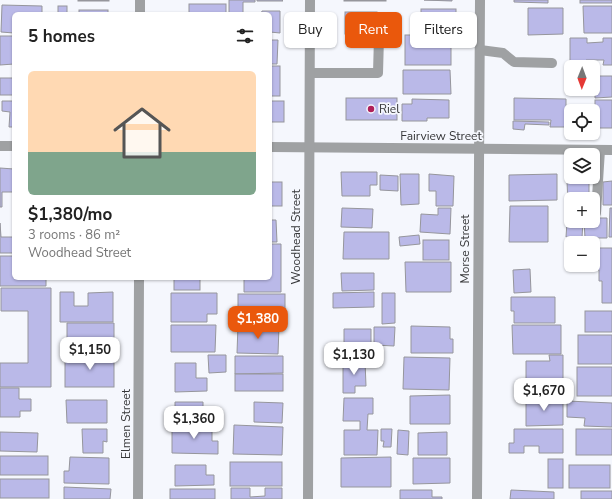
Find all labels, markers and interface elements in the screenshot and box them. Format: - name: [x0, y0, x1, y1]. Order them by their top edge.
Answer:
- chip: Buy: [284, 12, 337, 48]
- chip: Rent: [345, 12, 402, 48]
- chip: Filters: [410, 12, 477, 48]
- text: 5 homes: [28, 25, 95, 48]
- icon: filters: [234, 25, 256, 47]
- north arrow: [564, 60, 600, 96]
- map controls: [564, 60, 600, 272]
- icon: home: [106, 97, 178, 169]
- place label: Riel: [379, 101, 400, 117]
- marker: Riel: [366, 104, 376, 114]
- button: locate: [564, 104, 600, 140]
- street label: Fairview Street: [400, 128, 482, 144]
- button: layers: [564, 148, 600, 184]
- street label: Woodhead Street: [288, 189, 304, 285]
- button: +: [564, 192, 600, 228]
- text: $1,380/mo: [28, 203, 112, 226]
- street label: Morse Street: [457, 214, 473, 284]
- text: 3 rooms · 86 m²: [28, 226, 120, 244]
- button: −: [564, 236, 600, 272]
- text: Woodhead Street: [28, 244, 131, 262]
- pin: $1,380: [225, 306, 291, 340]
- text: $1,380: [237, 310, 279, 328]
- pin: $1,150: [57, 337, 123, 371]
- text: $1,150: [69, 341, 111, 359]
- pin: $1,130: [321, 342, 387, 376]
- text: $1,130: [333, 346, 375, 364]
- pin: $1,670: [511, 378, 577, 412]
- text: $1,670: [523, 382, 565, 400]
- street label: Elmen Street: [118, 388, 134, 459]
- pin: $1,360: [161, 406, 227, 440]
- text: $1,360: [173, 410, 215, 428]

